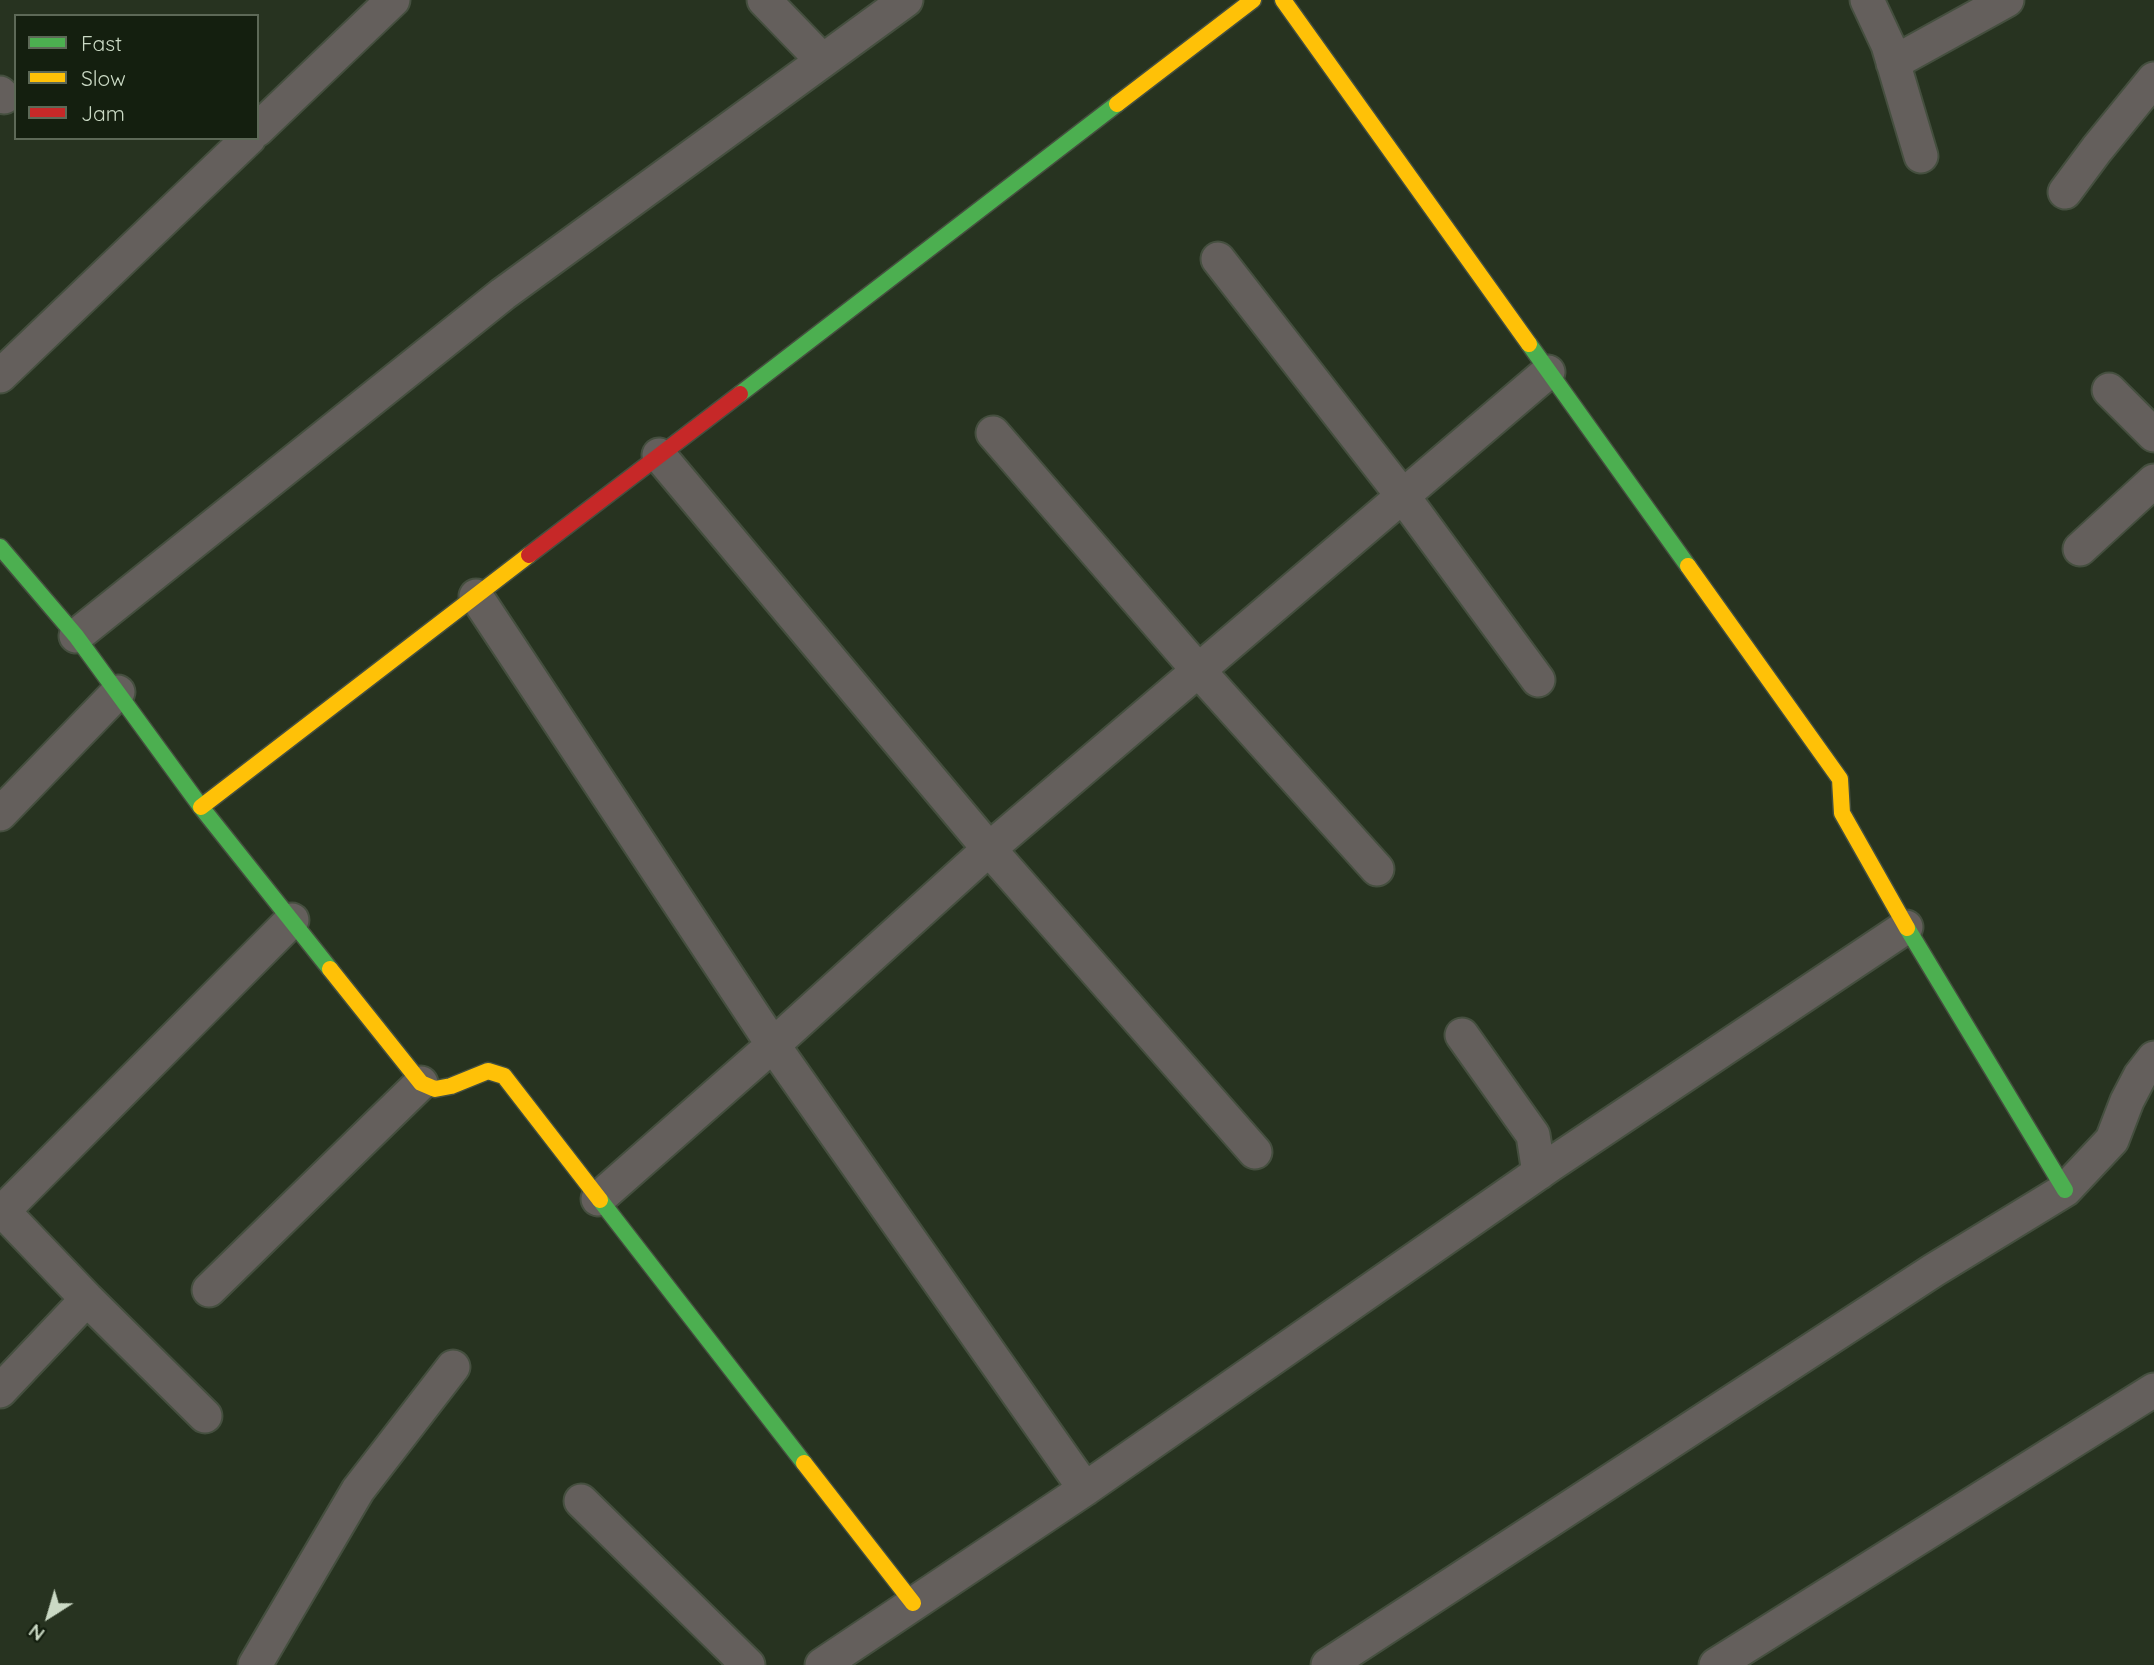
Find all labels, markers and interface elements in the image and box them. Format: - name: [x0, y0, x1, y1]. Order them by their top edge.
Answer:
- legend: [14, 14, 259, 140]
- text: Fast: [81, 30, 122, 56]
- text: Slow: [81, 65, 126, 91]
- text: Jam: [81, 100, 125, 126]
- north arrow: [14, 1581, 84, 1651]
- text: N: [24, 1619, 49, 1647]

